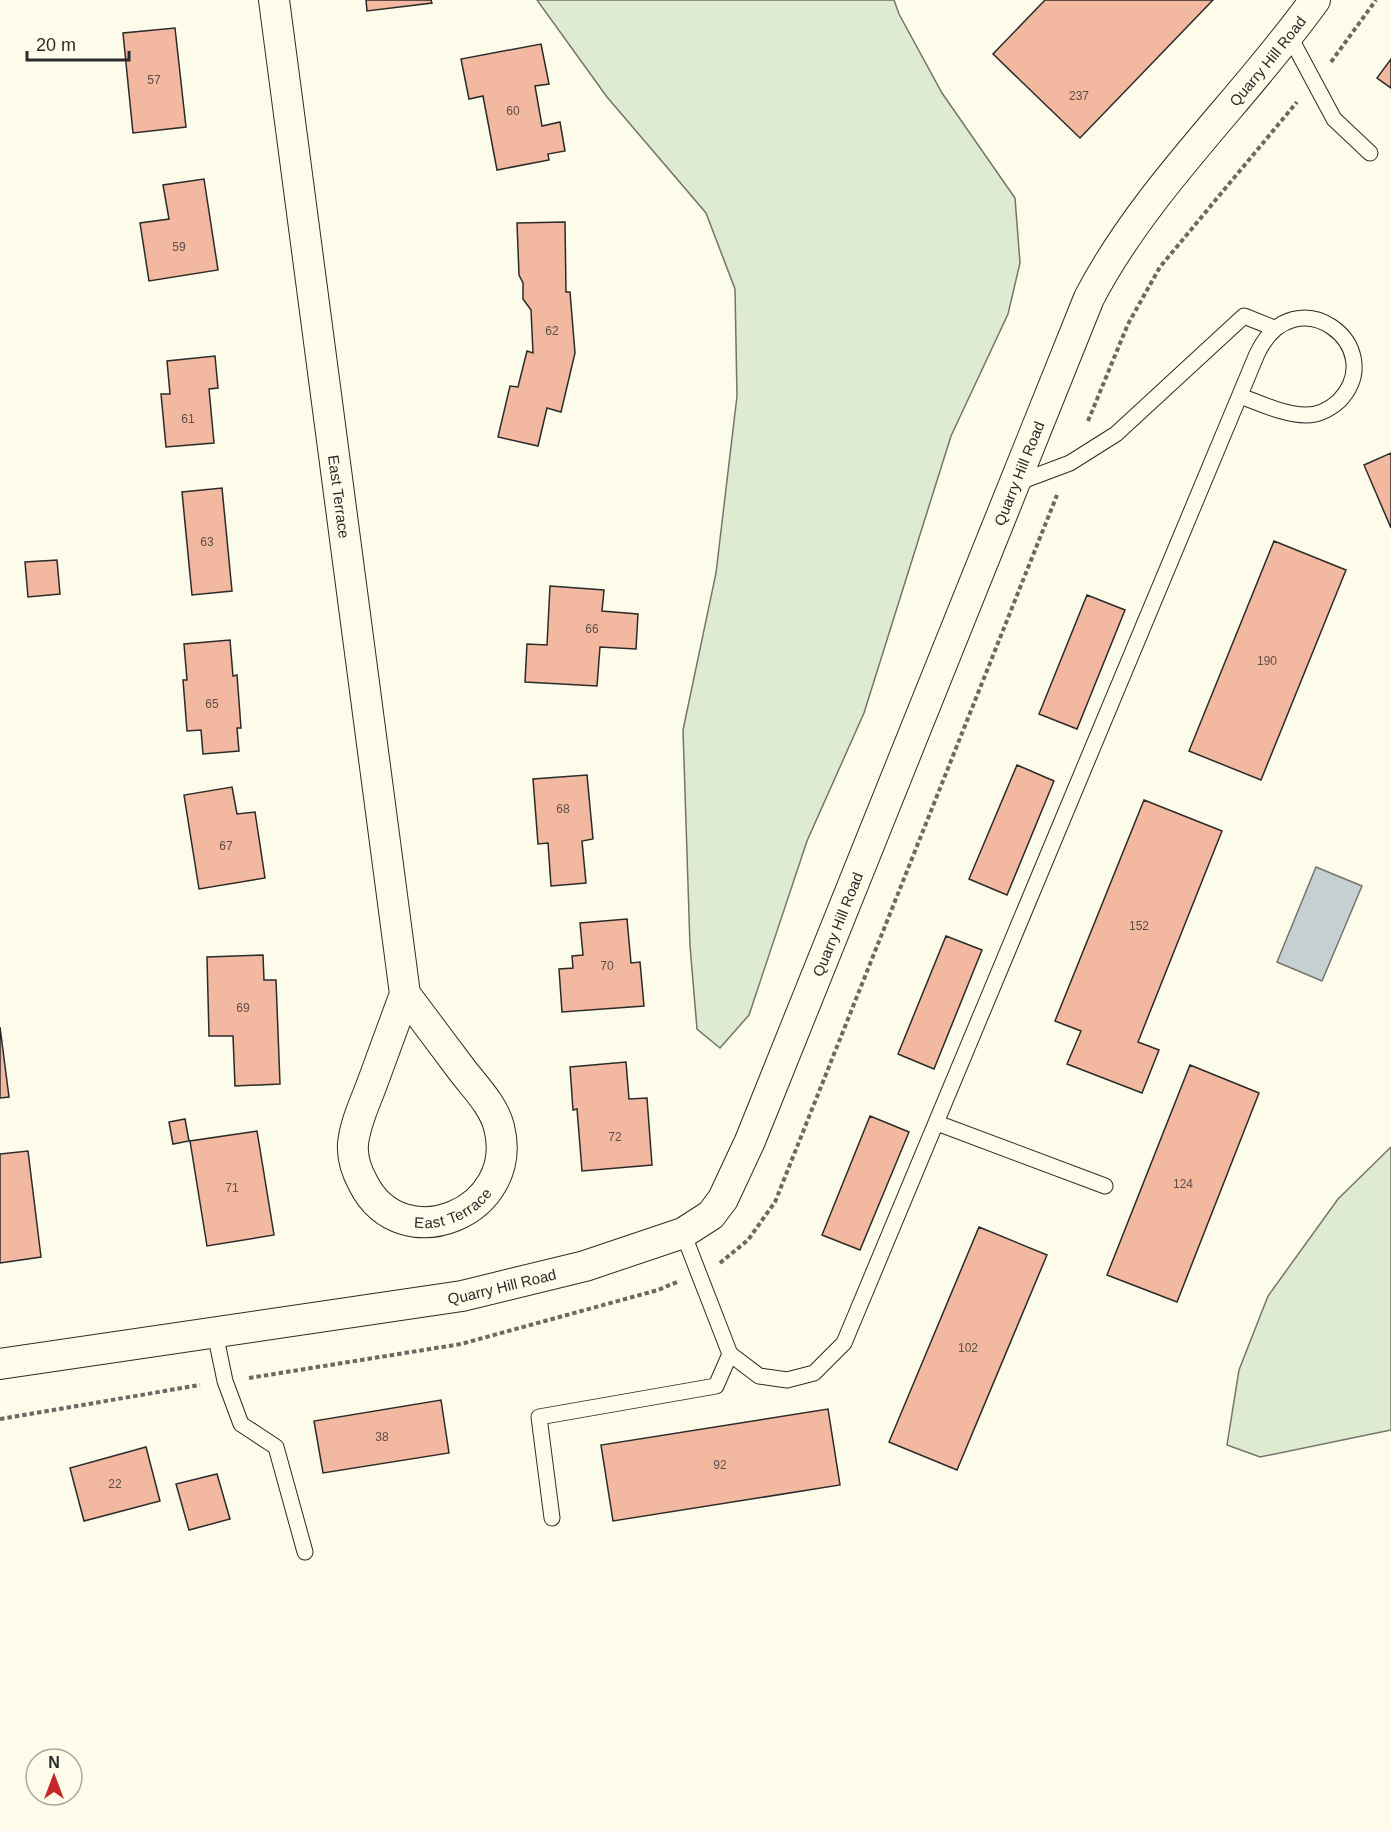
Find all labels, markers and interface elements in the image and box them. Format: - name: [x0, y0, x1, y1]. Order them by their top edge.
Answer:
- street label: Quarry Hill Road: [1225, 13, 1309, 109]
- scale bar: [27, 24, 129, 62]
- text: 20 m: [36, 35, 76, 55]
- house number: 57: [147, 73, 161, 87]
- house number: 237: [1069, 89, 1089, 103]
- house number: 60: [506, 104, 520, 118]
- house number: 59: [172, 240, 186, 254]
- house number: 62: [545, 324, 559, 338]
- house number: 61: [181, 412, 195, 426]
- street label: Quarry Hill Road: [990, 419, 1047, 528]
- street label: East Terrace: [326, 454, 353, 539]
- house number: 63: [200, 535, 214, 549]
- house number: 66: [585, 622, 599, 636]
- house number: 190: [1257, 654, 1277, 668]
- house number: 65: [205, 697, 219, 711]
- house number: 68: [556, 802, 570, 816]
- house number: 67: [219, 839, 233, 853]
- street label: Quarry Hill Road: [809, 869, 866, 979]
- house number: 152: [1129, 919, 1149, 933]
- house number: 70: [600, 959, 614, 973]
- house number: 69: [236, 1001, 250, 1015]
- house number: 72: [608, 1130, 622, 1144]
- house number: 124: [1173, 1177, 1193, 1191]
- house number: 71: [225, 1181, 239, 1195]
- street label: East Terrace: [414, 1184, 495, 1231]
- street label: Quarry Hill Road: [446, 1265, 558, 1307]
- house number: 102: [958, 1341, 978, 1355]
- house number: 38: [375, 1430, 389, 1444]
- house number: 92: [713, 1458, 727, 1472]
- house number: 22: [108, 1477, 122, 1491]
- north arrow: [24, 1747, 84, 1807]
- text: N: [48, 1754, 60, 1771]

